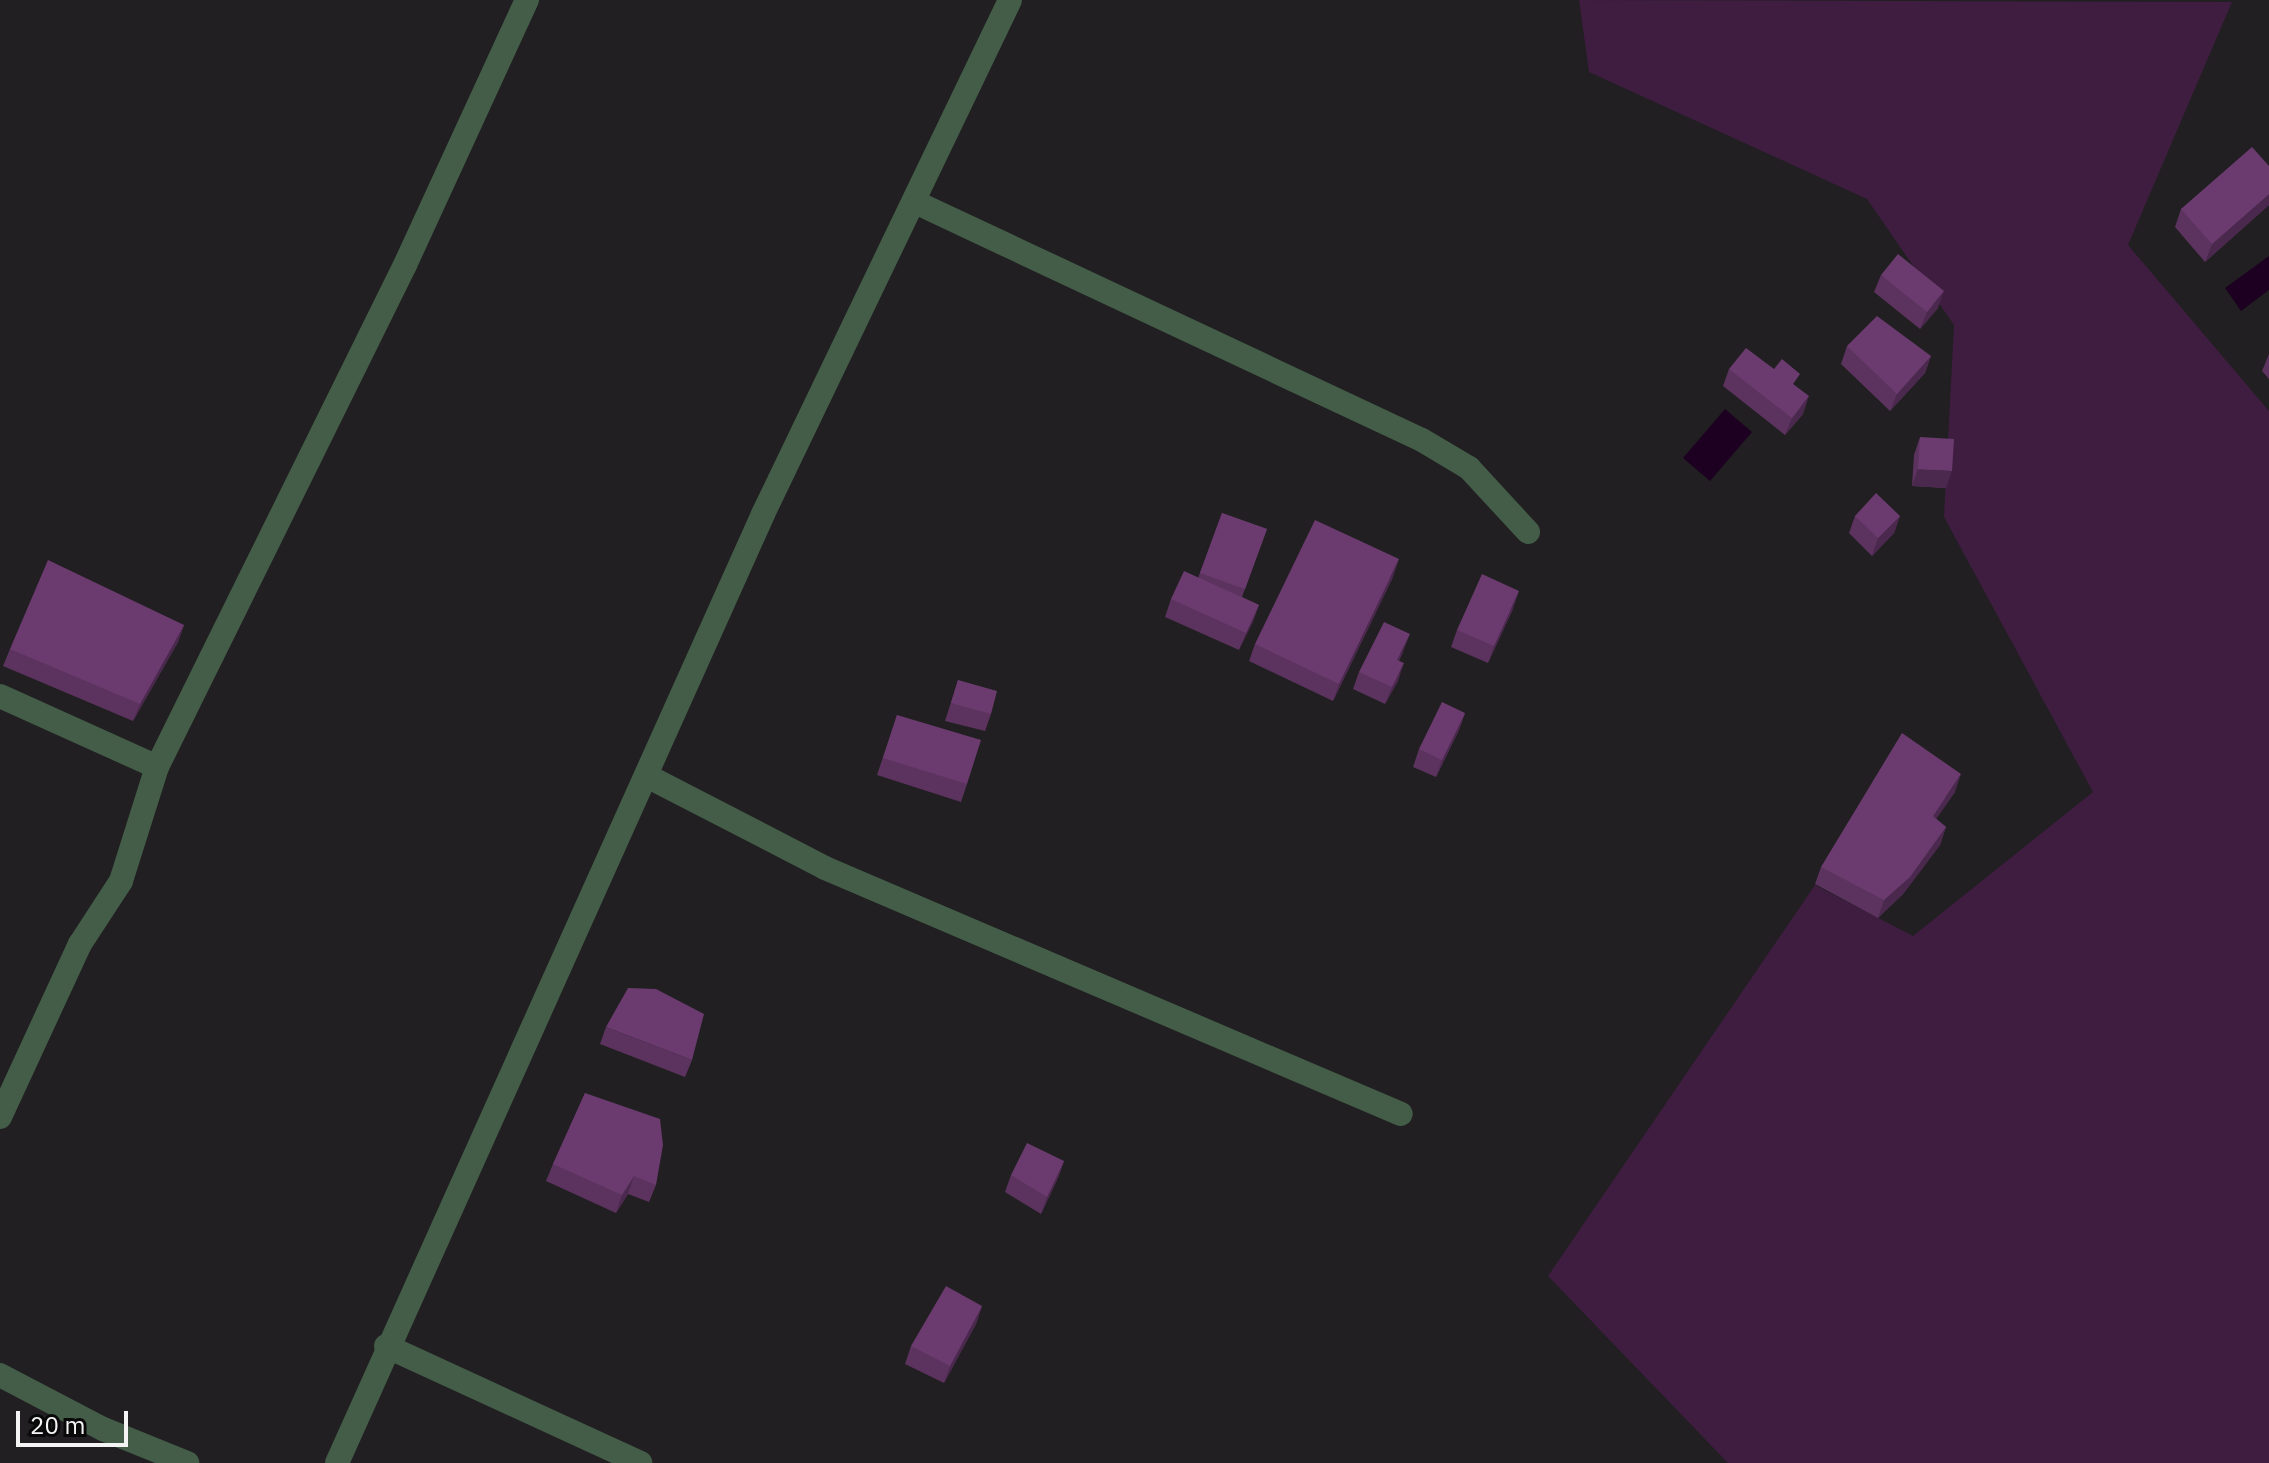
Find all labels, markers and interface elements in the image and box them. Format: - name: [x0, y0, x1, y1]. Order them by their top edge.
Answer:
- scale bar: [20, 1395, 132, 1445]
- text: 20 m: [30, 1409, 85, 1441]

